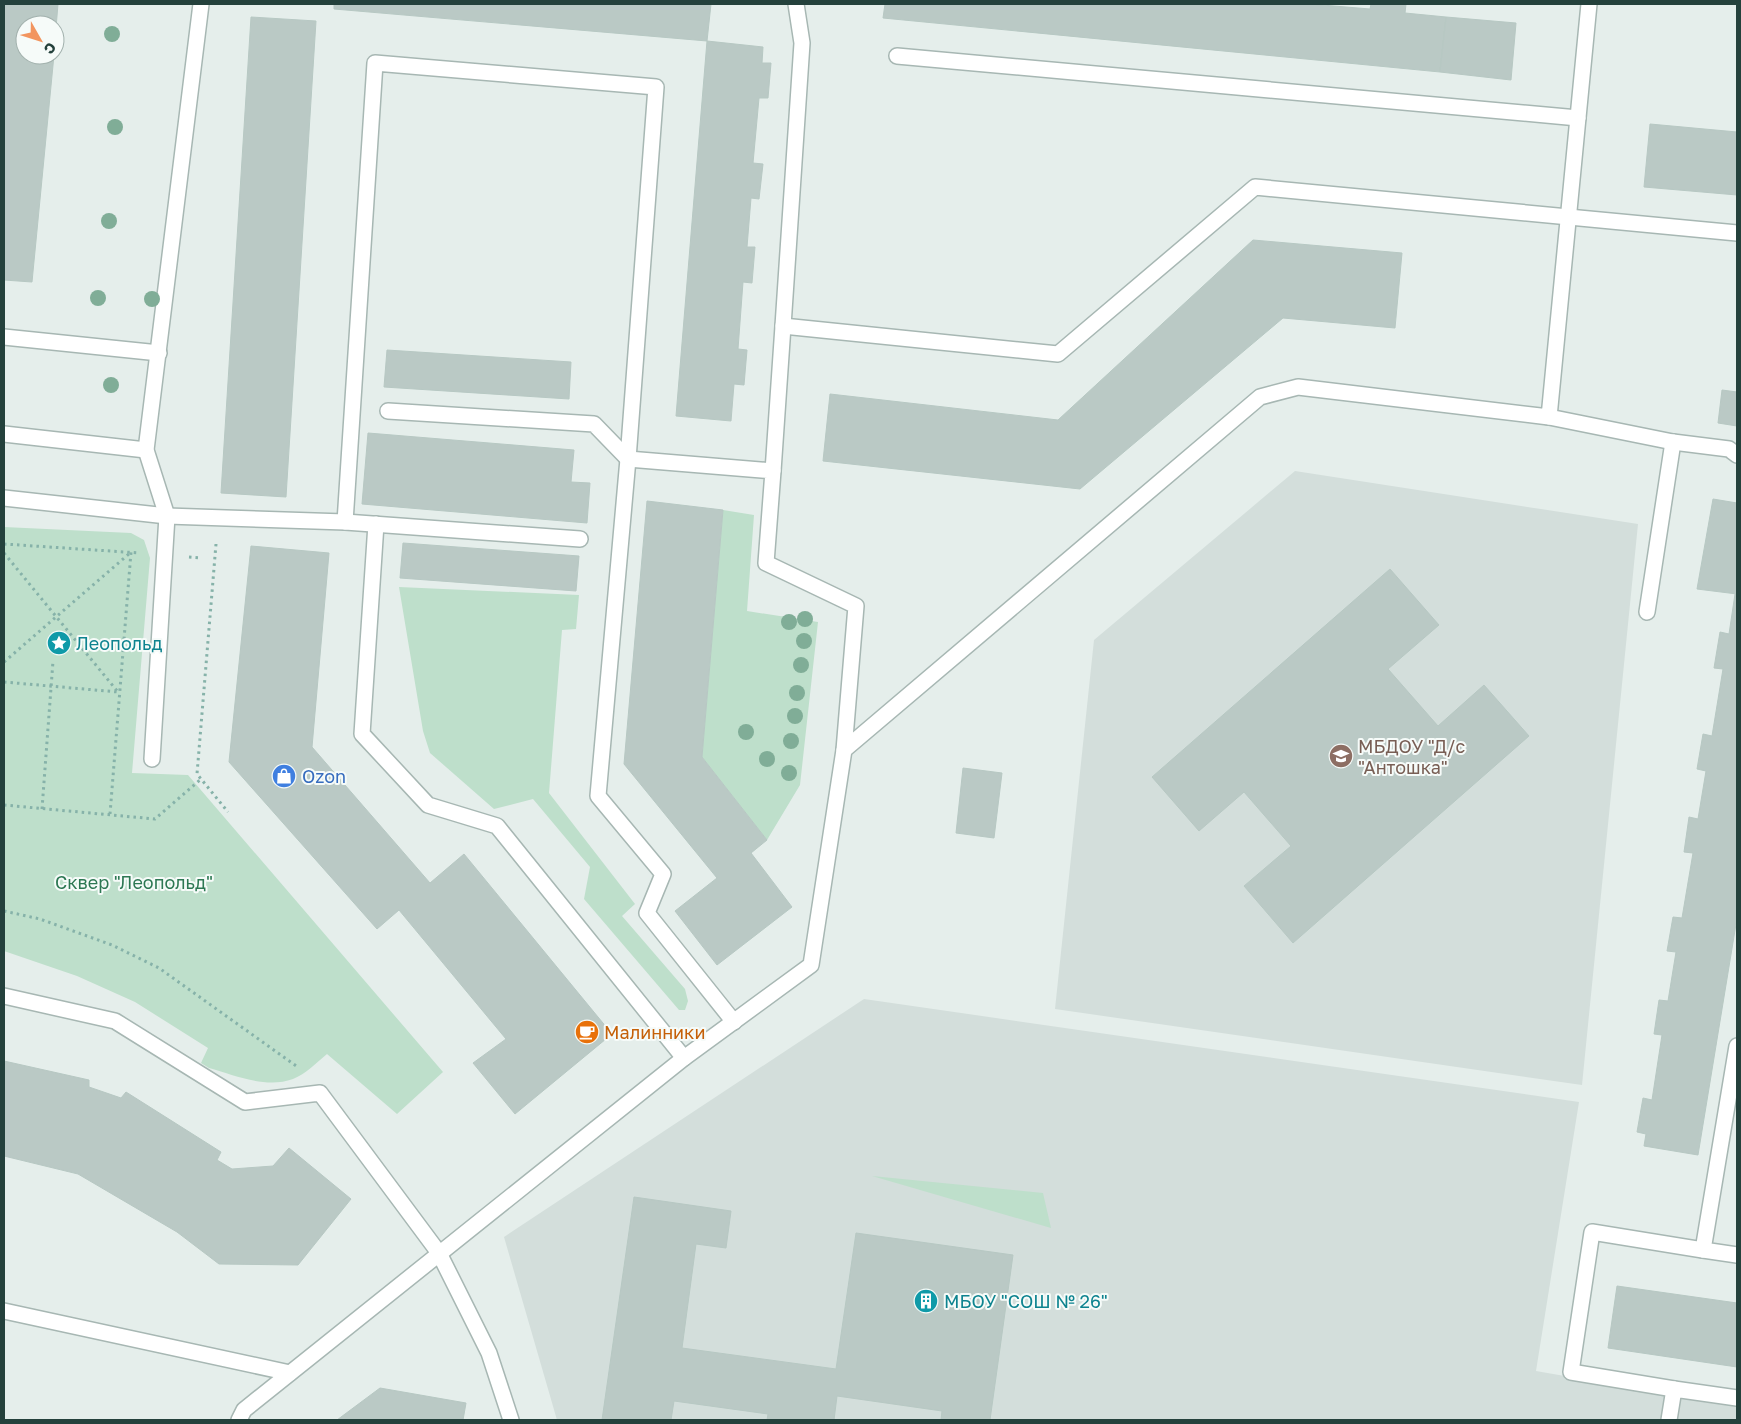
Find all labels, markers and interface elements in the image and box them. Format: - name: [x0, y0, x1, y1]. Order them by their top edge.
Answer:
- north arrow: [15, 15, 65, 65]
- text: С: [41, 39, 60, 58]
- place icon: Леопольд: [46, 630, 72, 656]
- place label: Леопольд: [76, 632, 163, 654]
- place label: МБДОУ "Д/с "Антошка": [1358, 735, 1465, 778]
- school or university icon: МБДОУ "Д/с "Антошка": [1328, 743, 1354, 769]
- shop icon: Ozon: [271, 763, 297, 789]
- place label: Ozon: [302, 765, 346, 787]
- park label: Сквер "Леопольд": [55, 871, 213, 893]
- cafe icon: Малинники: [574, 1019, 600, 1045]
- place label: Малинники: [604, 1021, 705, 1043]
- building icon: МБОУ "СОШ № 26": [913, 1288, 939, 1314]
- place label: МБОУ "СОШ № 26": [944, 1290, 1108, 1312]

